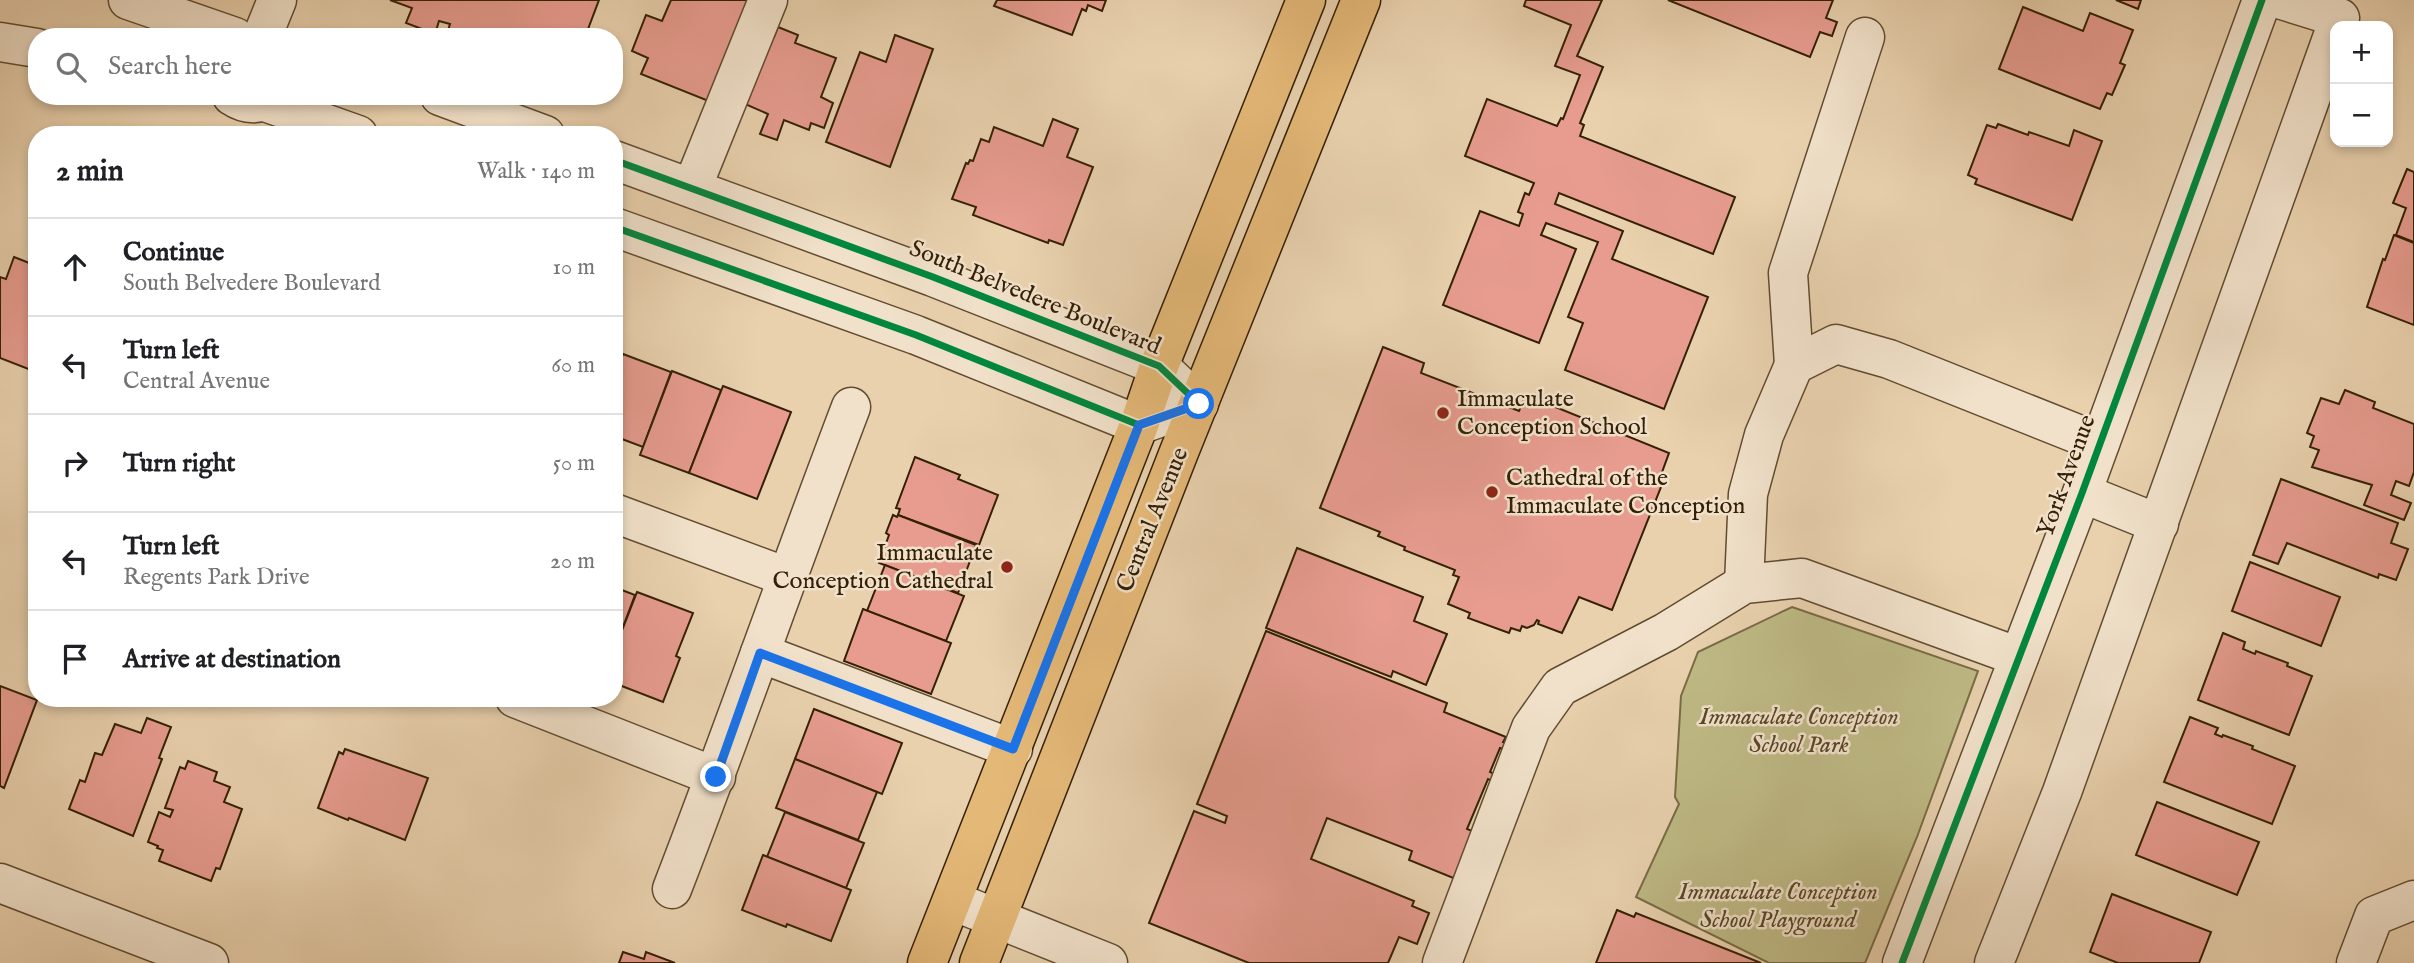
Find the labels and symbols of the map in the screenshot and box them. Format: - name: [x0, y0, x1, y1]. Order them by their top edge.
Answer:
- street label: South Belvedere Boulevard: [905, 233, 1166, 363]
- place label: Immaculate Conception School: [1457, 384, 1648, 443]
- route start: [1183, 388, 1214, 419]
- marker: Immaculate Conception School: [1435, 405, 1451, 421]
- street label: York Avenue: [2031, 411, 2103, 541]
- street label: Central Avenue: [1110, 443, 1196, 597]
- place label: Cathedral of the Immaculate Conception: [1506, 463, 1745, 522]
- marker: Cathedral of the Immaculate Conception: [1484, 484, 1500, 500]
- place label: Immaculate Conception Cathedral: [772, 538, 993, 597]
- marker: Immaculate Conception Cathedral: [999, 559, 1015, 575]
- park label: Immaculate Conception School Park: [1698, 702, 1899, 761]
- route end: [700, 761, 731, 792]
- park label: Immaculate Conception School Playground: [1677, 877, 1878, 936]

